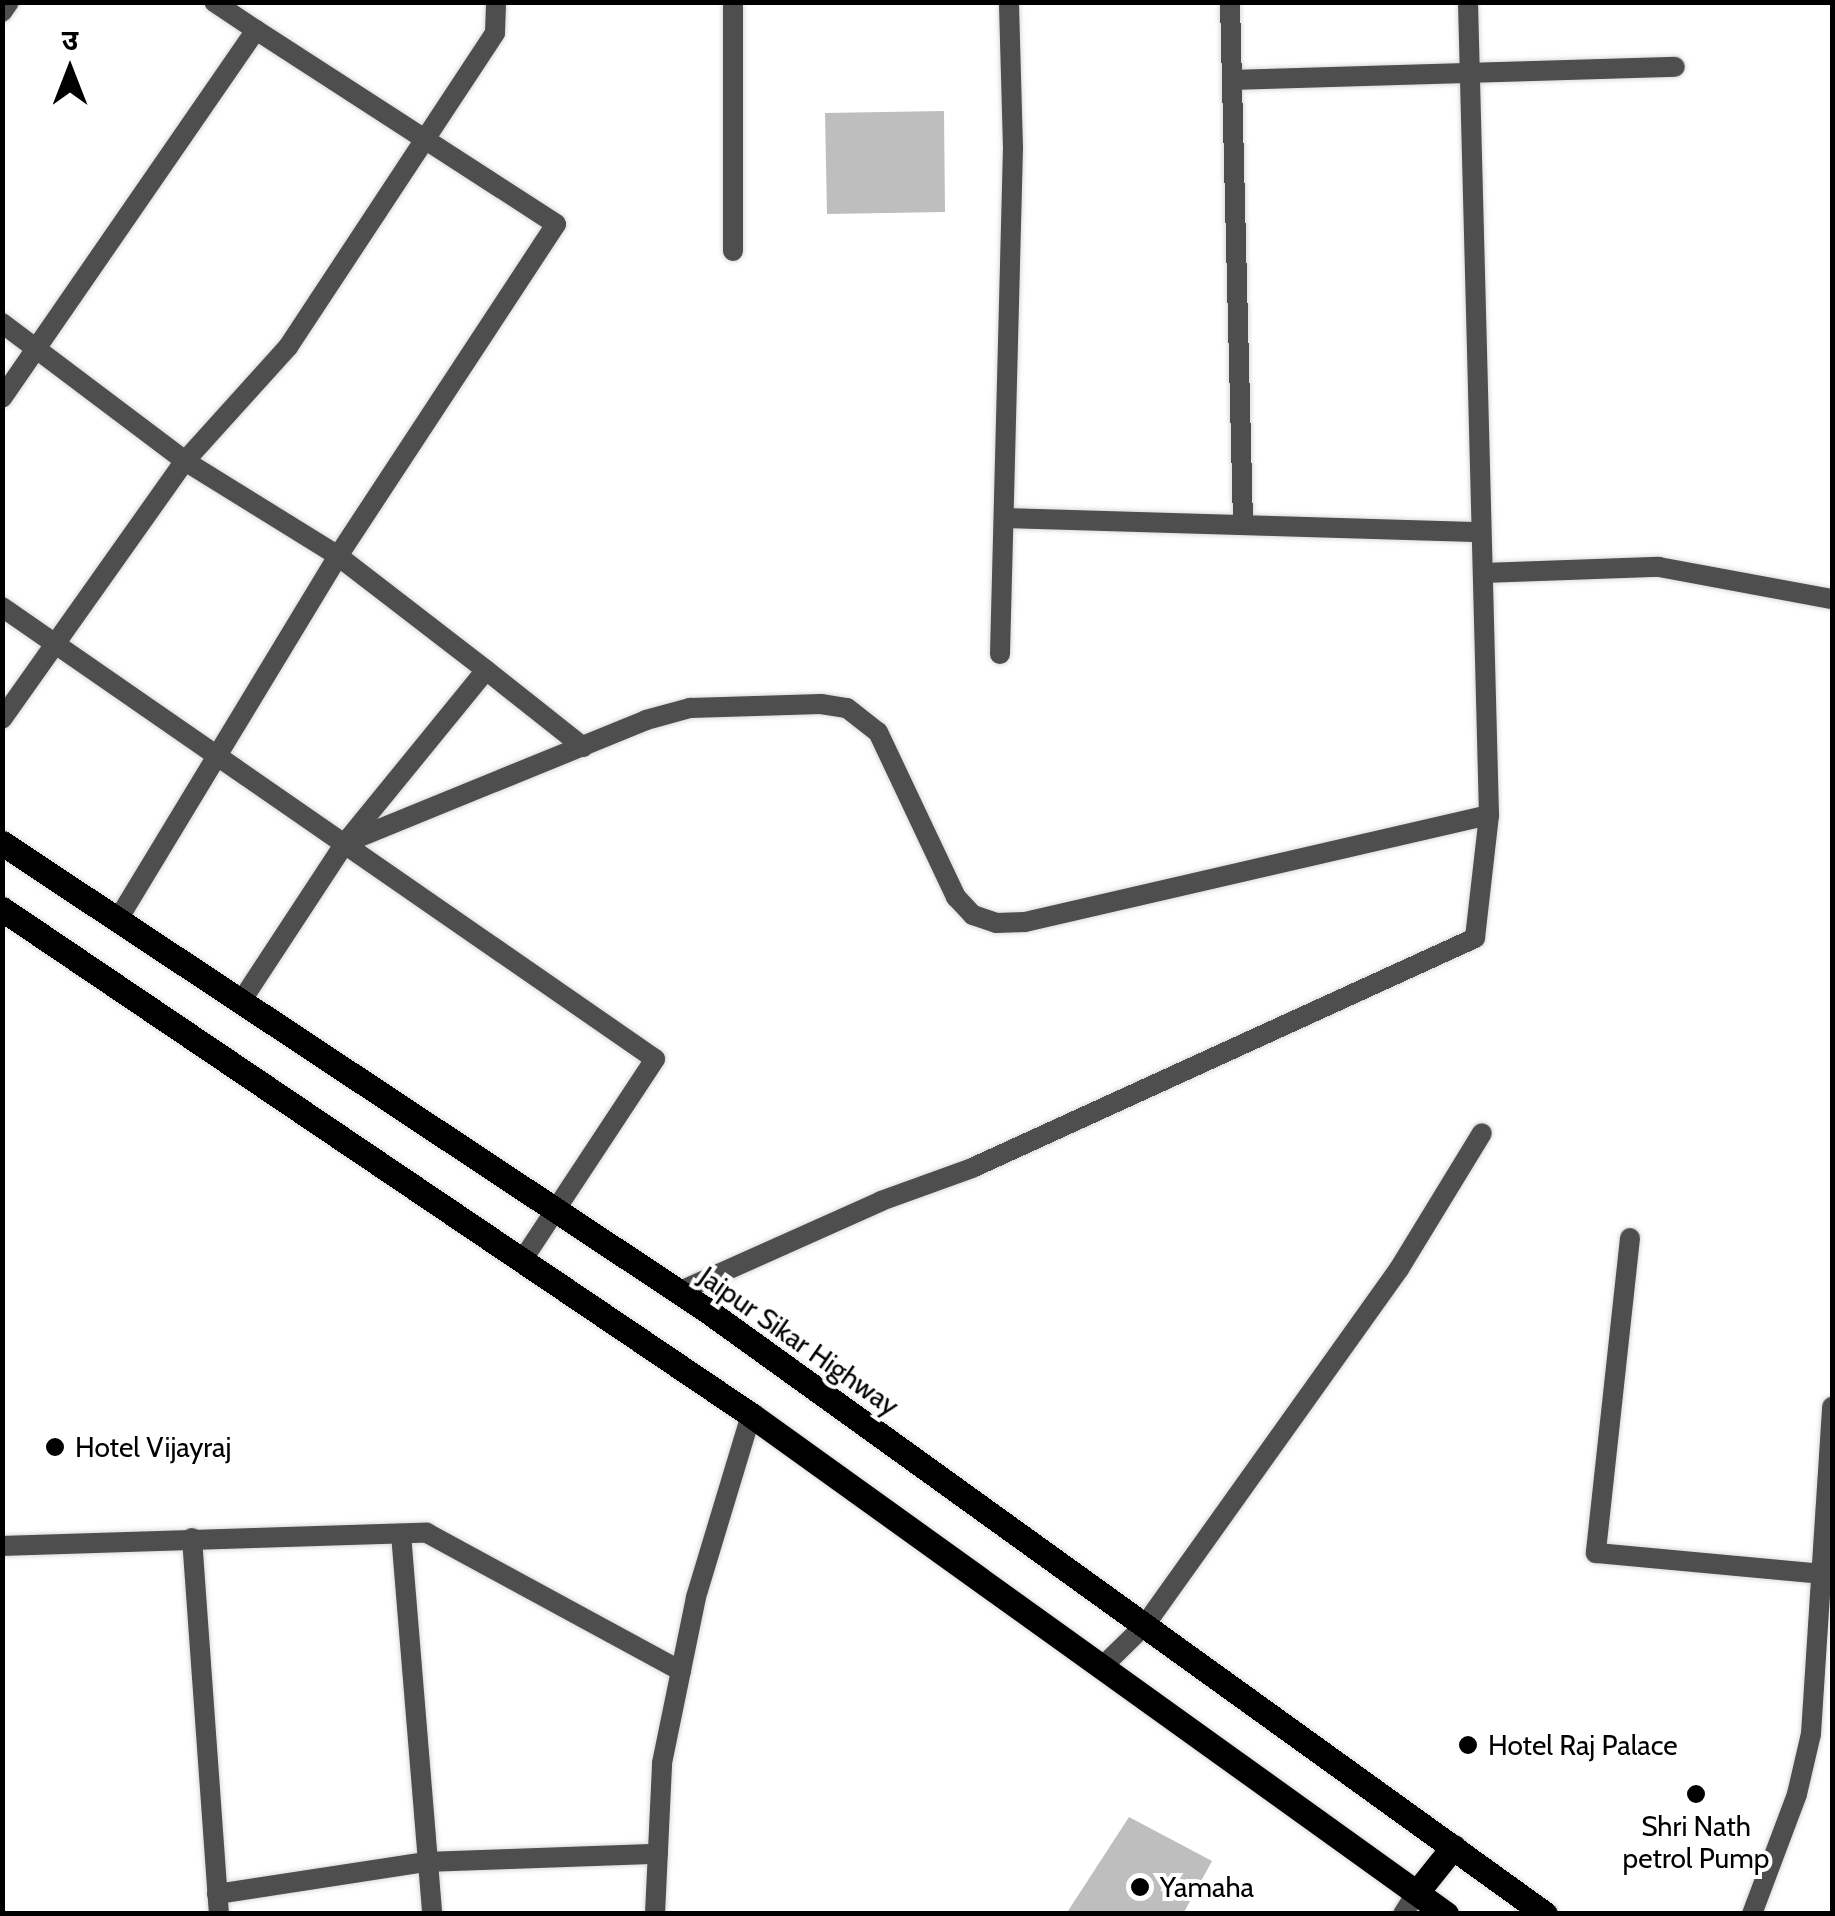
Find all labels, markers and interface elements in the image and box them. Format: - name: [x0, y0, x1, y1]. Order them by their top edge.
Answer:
- north arrow: [20, 20, 120, 120]
- text: उ: [62, 23, 78, 57]
- street label: Jaipur Sikar Highway: [693, 1259, 905, 1423]
- place label: Hotel Vijayraj: [75, 1430, 231, 1464]
- marker: Hotel Vijayraj: [44, 1436, 66, 1458]
- place label: Hotel Raj Palace: [1488, 1728, 1678, 1762]
- marker: Hotel Raj Palace: [1457, 1734, 1479, 1756]
- marker: Shri Nath petrol Pump: [1685, 1783, 1707, 1805]
- place label: Shri Nath petrol Pump: [1623, 1809, 1769, 1875]
- place label: Yamaha: [1160, 1870, 1254, 1904]
- marker: Yamaha: [1129, 1876, 1151, 1898]

